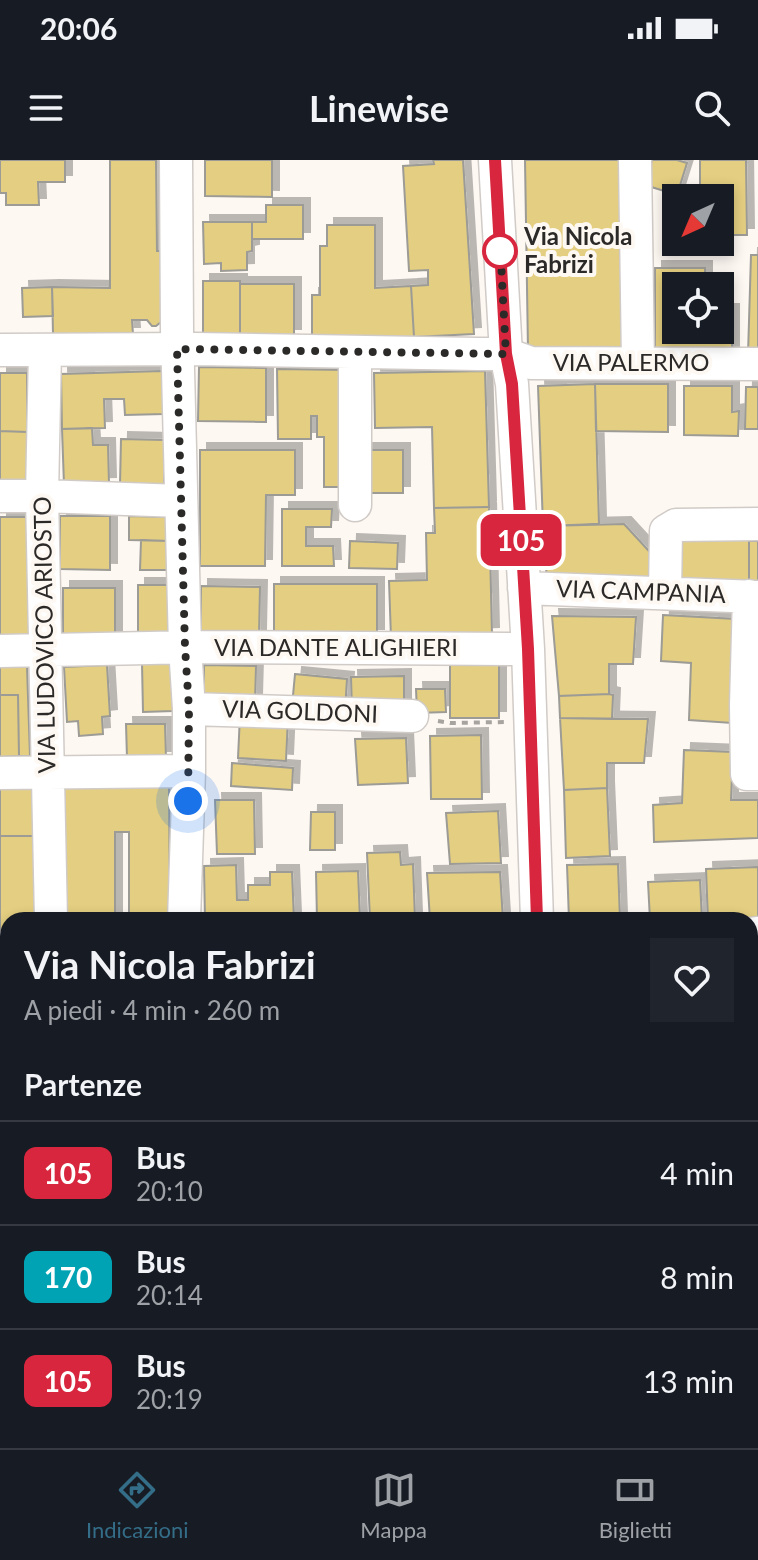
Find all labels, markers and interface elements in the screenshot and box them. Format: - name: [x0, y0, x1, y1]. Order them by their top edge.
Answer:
- text: 20:06: [40, 10, 117, 46]
- icon: menu: [24, 86, 68, 130]
- text: Linewise: [309, 86, 449, 130]
- icon: search: [690, 86, 734, 130]
- north arrow: [662, 184, 734, 256]
- map controls: [662, 184, 734, 344]
- place label: Via Nicola Fabrizi: [523, 221, 632, 278]
- marker: Via Nicola Fabrizi: [483, 234, 517, 268]
- button: locate: [662, 272, 734, 344]
- street label: VIA PALERMO: [553, 347, 709, 376]
- street label: VIA LUDOVICO ARIOSTO: [27, 496, 60, 774]
- line badge: 105: [475, 514, 567, 566]
- text: 105: [497, 523, 545, 557]
- street label: VIA CAMPANIA: [556, 573, 727, 608]
- street label: VIA DANTE ALIGHIERI: [214, 632, 458, 661]
- street label: VIA GOLDONI: [222, 693, 379, 728]
- your location: [168, 781, 208, 821]
- button: heart: [650, 938, 734, 1022]
- text: Via Nicola Fabrizi: [24, 941, 316, 987]
- text: A piedi · 4 min · 260 m: [24, 994, 280, 1026]
- text: Partenze: [24, 1066, 142, 1102]
- text: Bus: [136, 1139, 186, 1175]
- text: 4 min: [660, 1155, 734, 1191]
- text: 105: [44, 1156, 92, 1190]
- text: 20:10: [136, 1175, 203, 1207]
- text: Bus: [136, 1243, 186, 1279]
- text: 8 min: [660, 1259, 734, 1295]
- text: 170: [44, 1260, 92, 1294]
- text: 20:14: [136, 1279, 203, 1311]
- text: Bus: [136, 1347, 186, 1383]
- text: 13 min: [643, 1363, 734, 1399]
- text: 105: [44, 1364, 92, 1398]
- text: 20:19: [136, 1383, 203, 1415]
- tab: Indicazioni: [86, 1468, 189, 1543]
- tab: Mappa: [360, 1468, 427, 1543]
- tab: Biglietti: [599, 1468, 672, 1543]

